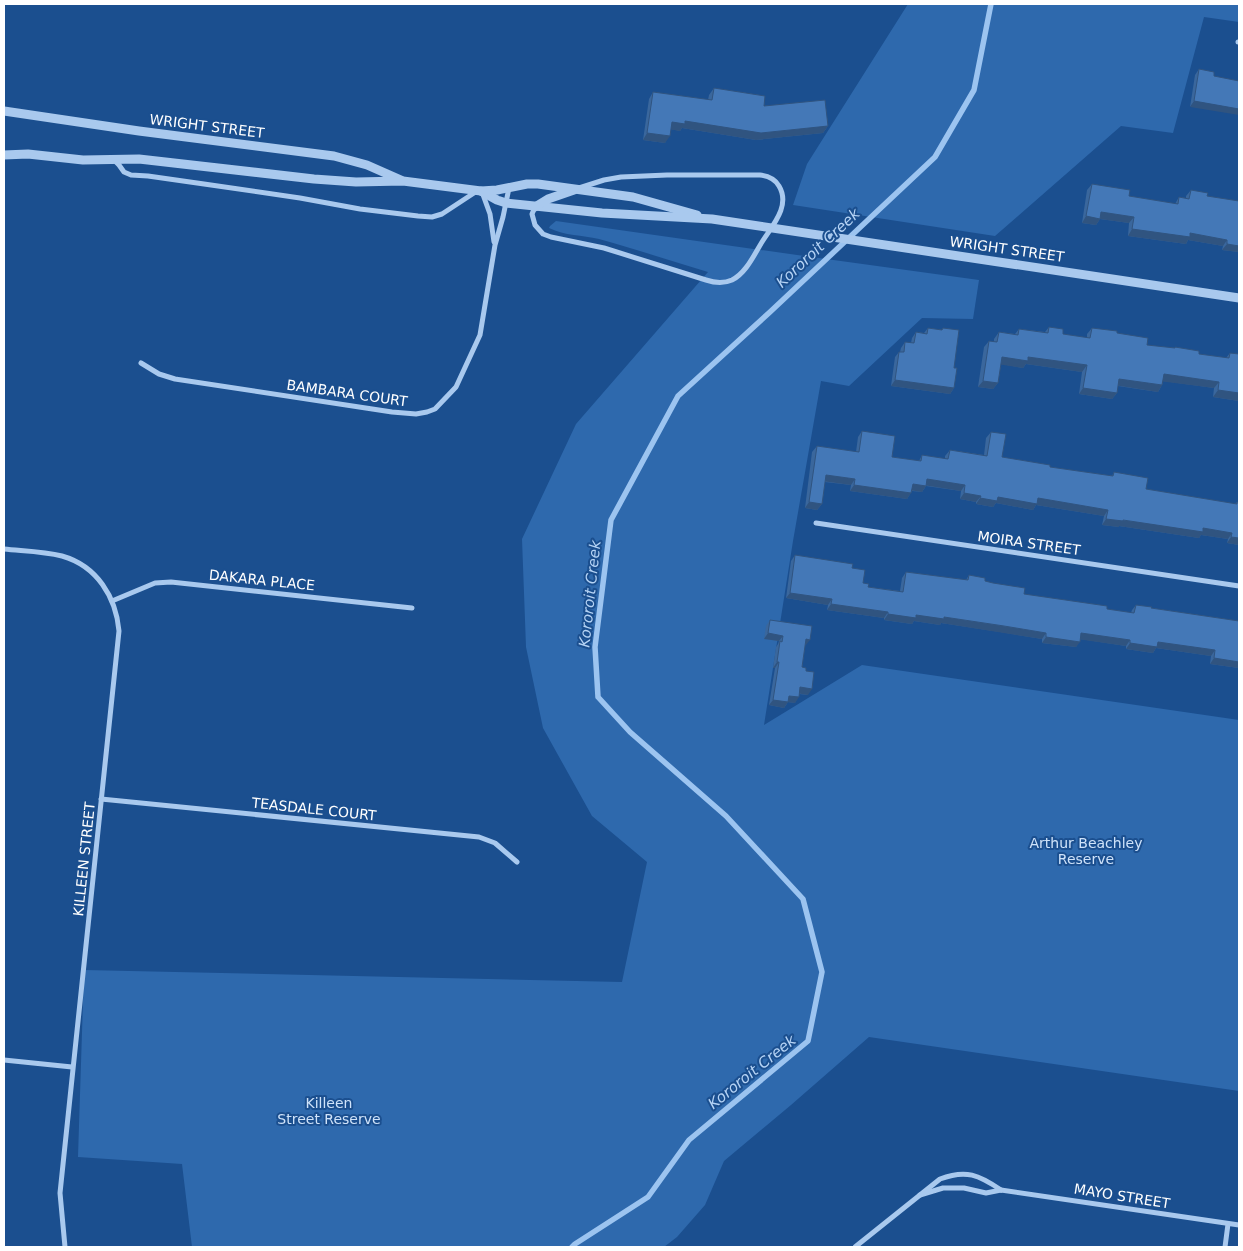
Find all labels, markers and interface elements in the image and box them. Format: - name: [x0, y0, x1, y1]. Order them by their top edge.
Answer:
- street label: WRIGHT STREET: [149, 111, 266, 141]
- water label: Kororoit Creek: [772, 204, 865, 291]
- street label: WRIGHT STREET: [949, 233, 1066, 265]
- street label: BAMBARA COURT: [286, 377, 409, 409]
- street label: MOIRA STREET: [976, 528, 1082, 558]
- water label: Kororoit Creek: [575, 538, 605, 649]
- street label: DAKARA PLACE: [208, 566, 316, 594]
- street label: TEASDALE COURT: [250, 794, 378, 824]
- street label: KILLEEN STREET: [70, 801, 98, 917]
- park label: Arthur Beachley Reserve: [1030, 835, 1142, 867]
- water label: Kororoit Creek: [704, 1030, 801, 1113]
- park label: Killeen Street Reserve: [277, 1095, 381, 1127]
- street label: MAYO STREET: [1073, 1180, 1172, 1212]

